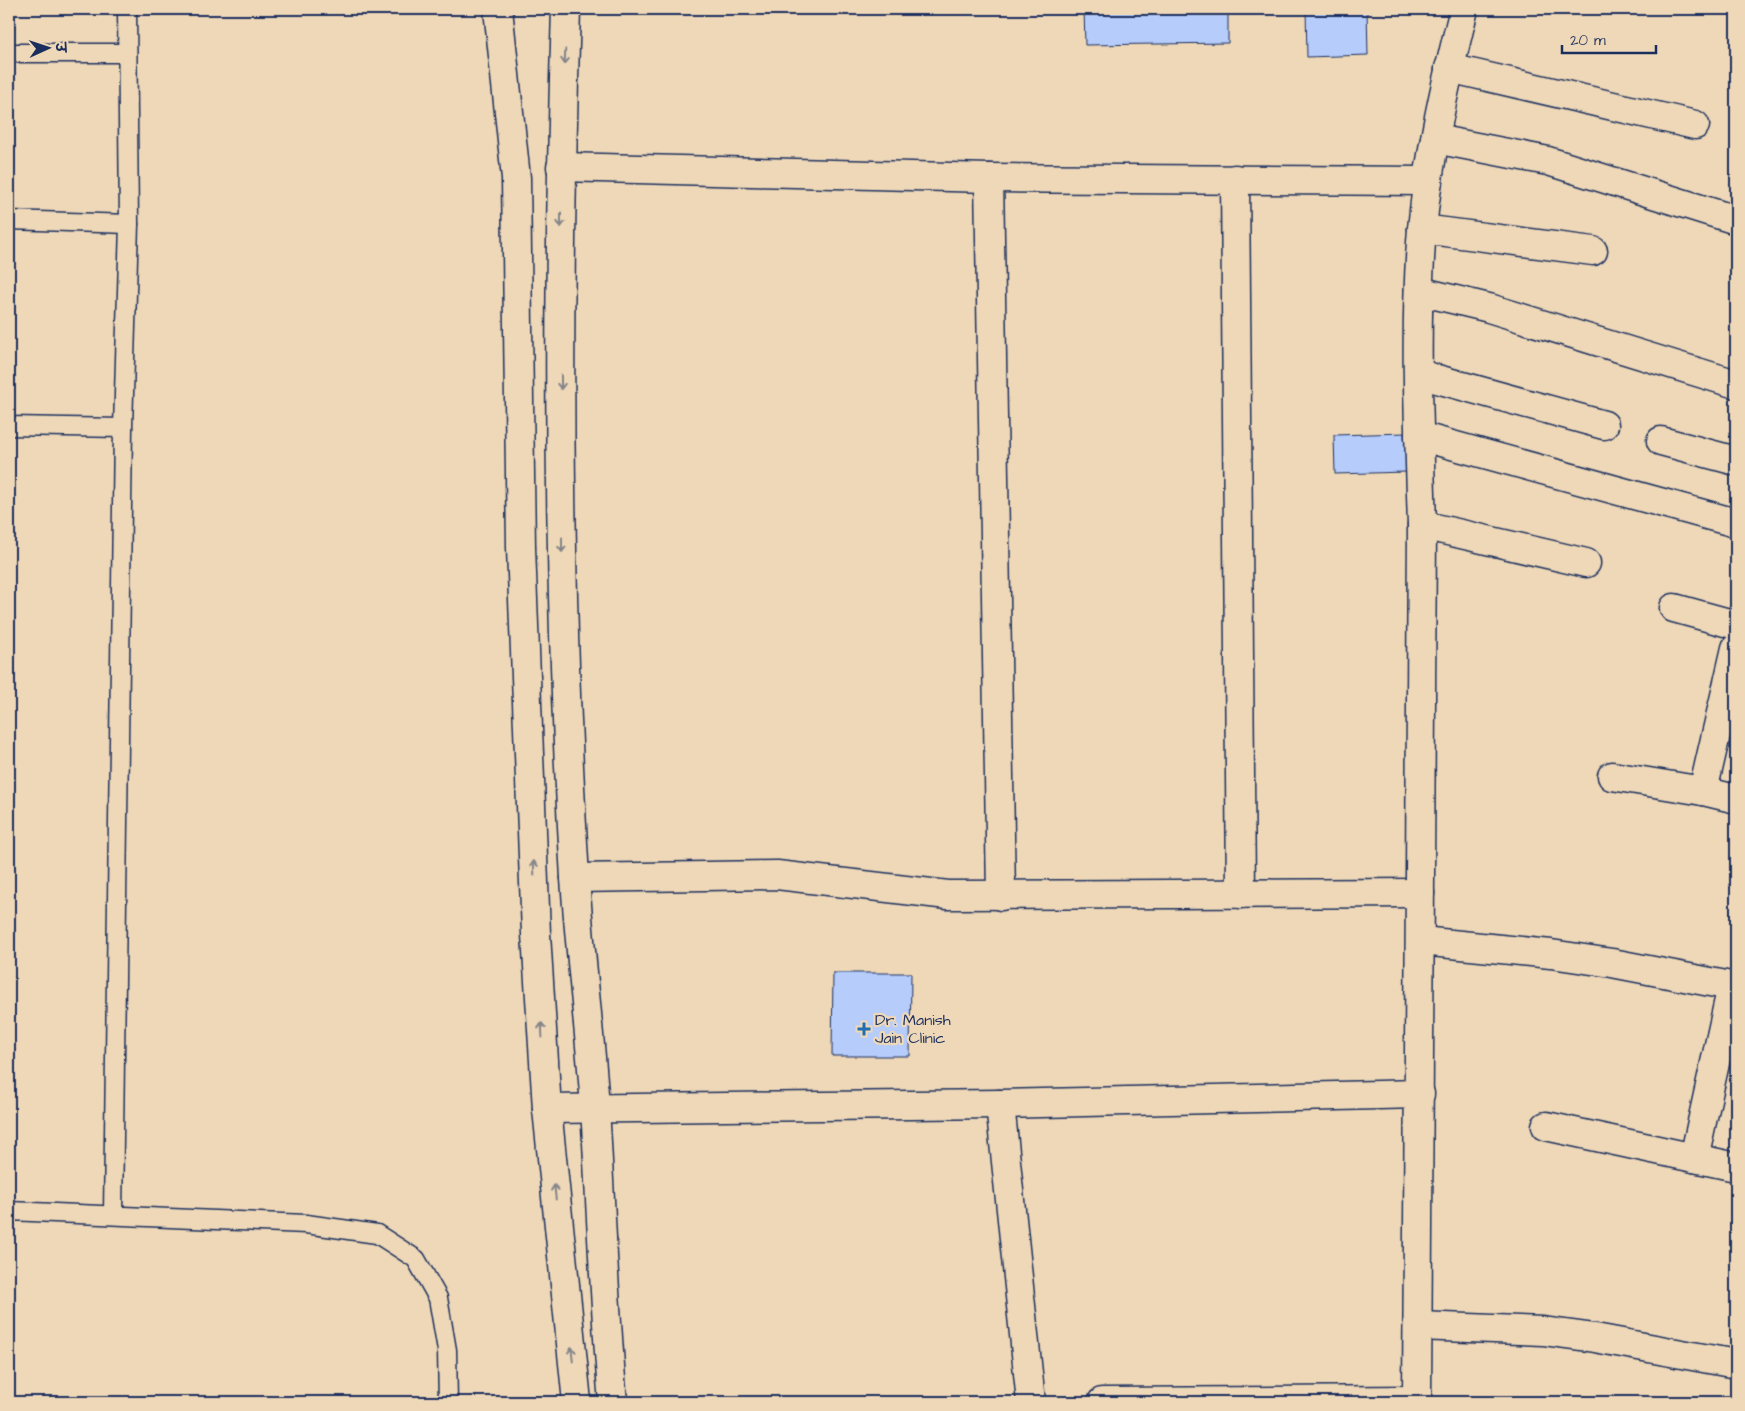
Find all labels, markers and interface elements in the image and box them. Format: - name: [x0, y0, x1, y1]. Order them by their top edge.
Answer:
- north arrow: [22, 22, 72, 72]
- scale bar: [1562, 22, 1656, 54]
- text: 20 m: [1570, 30, 1606, 51]
- text: उ: [50, 40, 70, 54]
- one-way arrow: [560, 49, 569, 65]
- one-way arrow: [556, 212, 566, 228]
- one-way arrow: [556, 374, 566, 390]
- one-way arrow: [557, 536, 567, 553]
- one-way arrow: [529, 860, 539, 876]
- place label: Dr. Manish Jain Clinic: [875, 1009, 951, 1049]
- marker: Dr. Manish Jain Clinic: [857, 1022, 871, 1036]
- one-way arrow: [537, 1023, 546, 1039]
- one-way arrow: [550, 1185, 559, 1201]
- one-way arrow: [567, 1346, 577, 1362]

